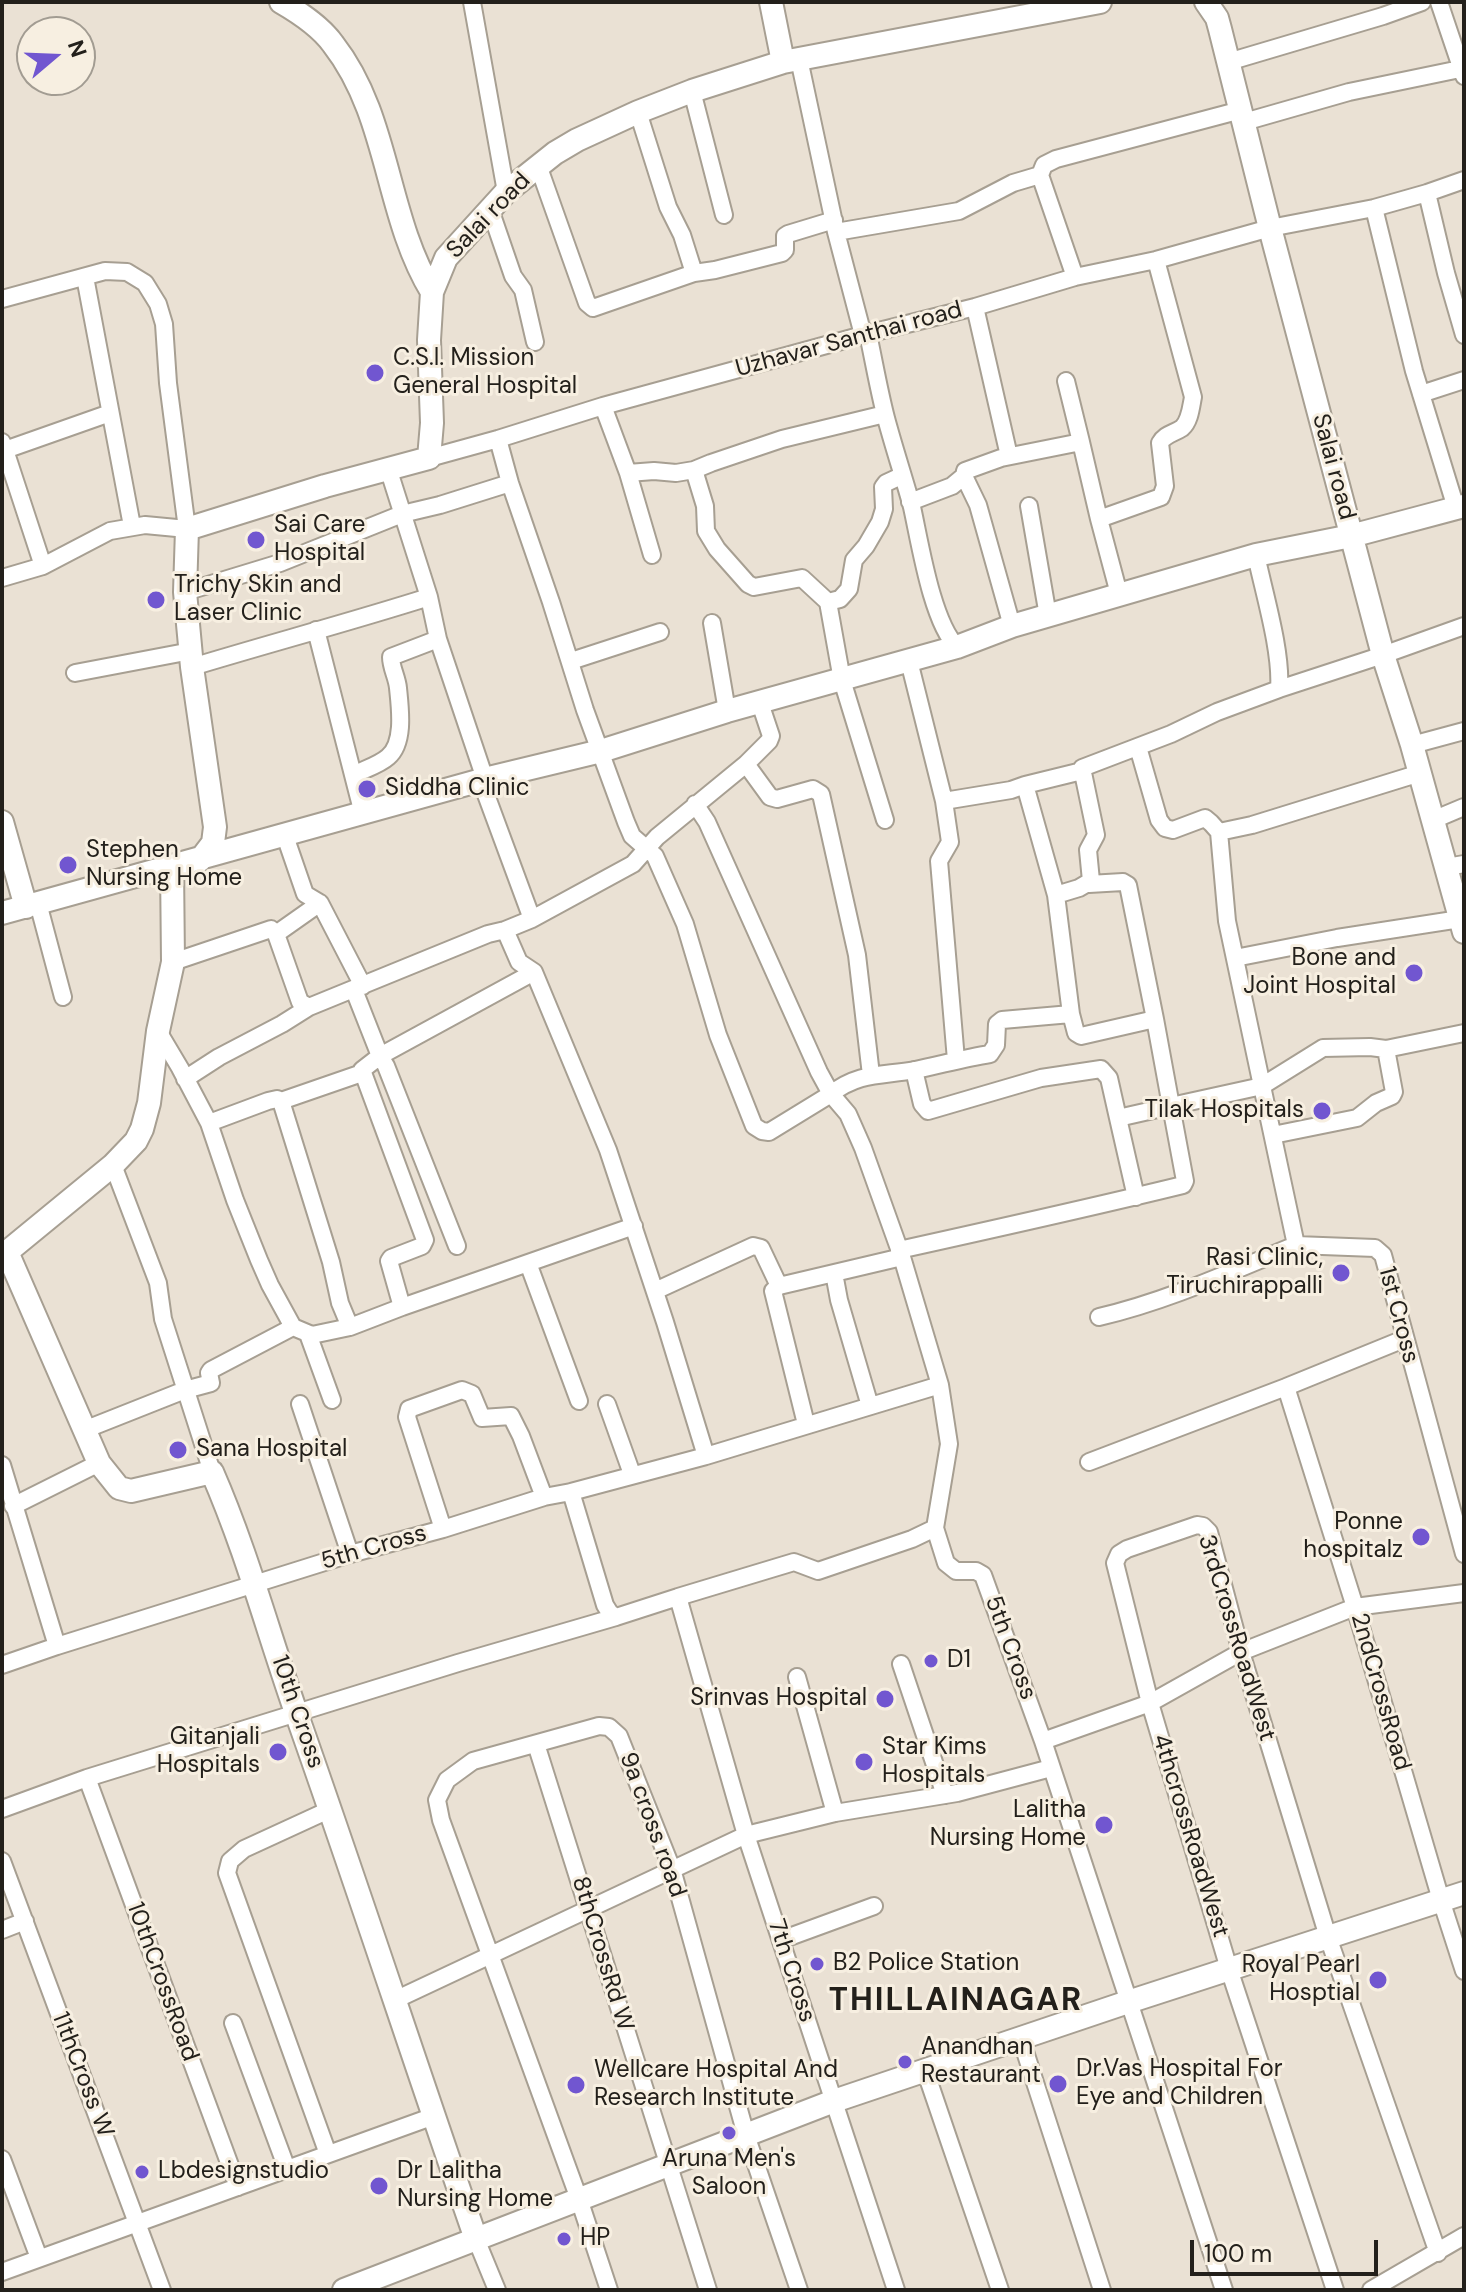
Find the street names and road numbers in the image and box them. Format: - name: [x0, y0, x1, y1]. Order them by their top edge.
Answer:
- street label: Salai road: [441, 167, 537, 265]
- street label: Uzhavar Santhai road: [733, 296, 965, 384]
- street label: Salai road: [1305, 411, 1361, 523]
- street label: 1st Cross: [1371, 1264, 1425, 1366]
- street label: 5th Cross: [318, 1519, 430, 1577]
- street label: 3rdCrossRoadWest: [1191, 1531, 1281, 1745]
- street label: 5th Cross: [978, 1592, 1042, 1704]
- street label: 2ndCrossRoad: [1344, 1610, 1416, 1774]
- street label: 10th Cross: [264, 1652, 330, 1772]
- street label: 4thcrossRoadWest: [1145, 1731, 1235, 1941]
- street label: 9a cross road: [612, 1749, 692, 1901]
- street label: 8thCrossRd W: [565, 1873, 639, 2035]
- street label: 10thCrossRoad: [120, 1899, 204, 2065]
- street label: 7th Cross: [761, 1916, 821, 2026]
- street label: 11thCross W: [45, 2008, 119, 2142]

